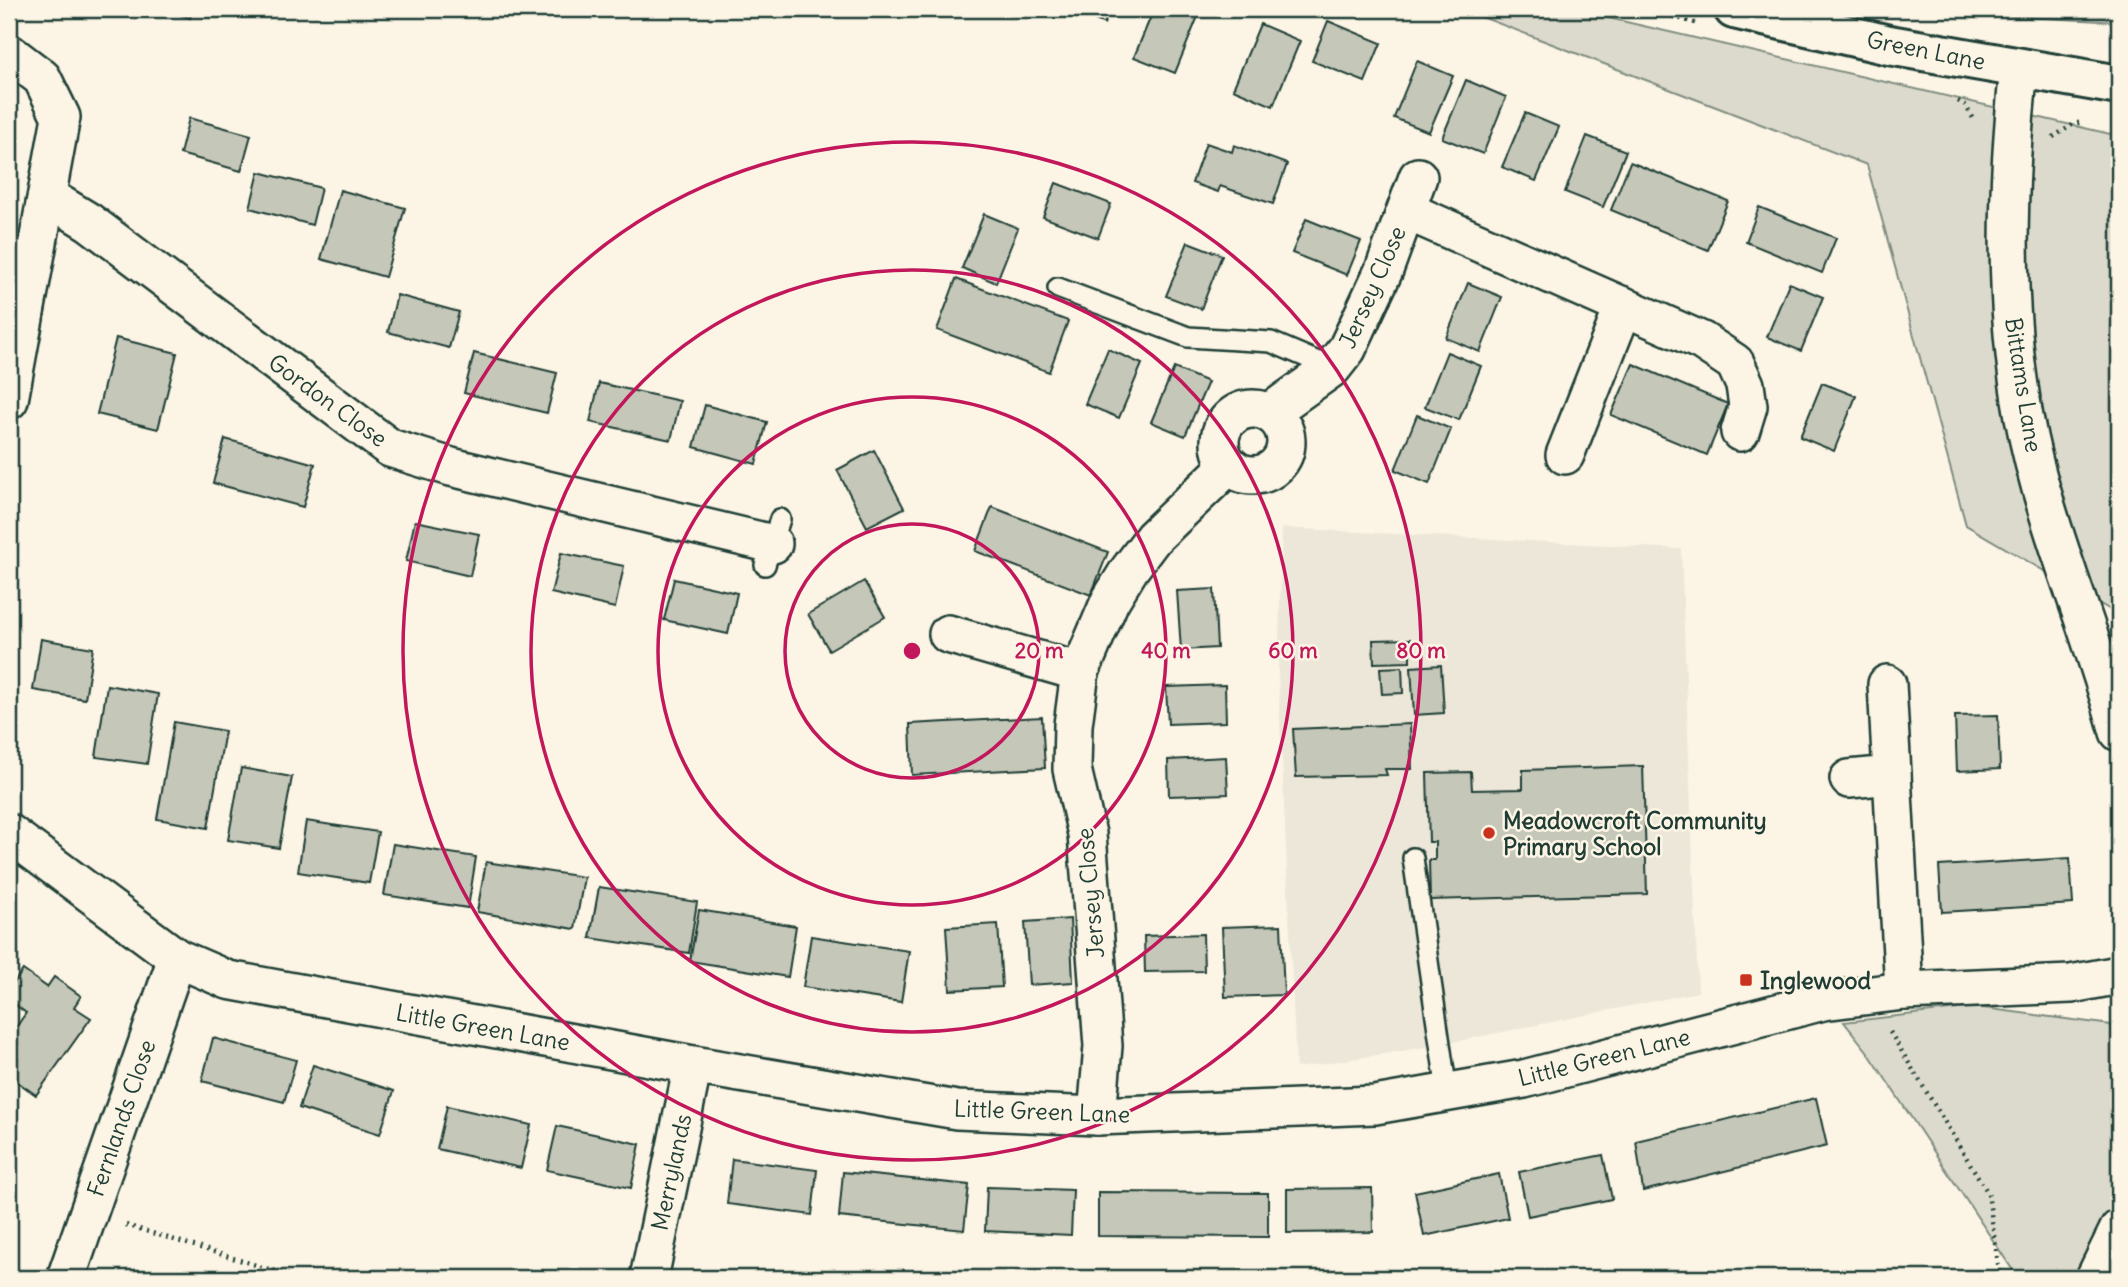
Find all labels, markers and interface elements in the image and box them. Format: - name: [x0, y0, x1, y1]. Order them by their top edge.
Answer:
- street label: Green Lane: [1864, 24, 1988, 76]
- street label: Jersey Close: [1332, 221, 1412, 353]
- street label: Bittams Lane: [1999, 315, 2049, 455]
- street label: Gordon Close: [263, 347, 393, 453]
- text: 20 m: [1015, 637, 1064, 664]
- text: 40 m: [1141, 637, 1191, 664]
- text: 60 m: [1268, 637, 1318, 664]
- text: 80 m: [1396, 637, 1446, 664]
- centre of rings: [900, 639, 924, 663]
- place label: Meadowcroft Community Primary School: [1503, 806, 1767, 861]
- marker: Meadowcroft Community Primary School: [1481, 825, 1497, 841]
- street label: Jersey Close: [1070, 827, 1110, 959]
- place label: Inglewood: [1760, 966, 1871, 995]
- marker: Inglewood: [1738, 972, 1754, 988]
- street label: Little Green Lane: [394, 997, 572, 1057]
- street label: Little Green Lane: [1515, 1022, 1693, 1092]
- street label: Fernlands Close: [81, 1036, 161, 1200]
- street label: Little Green Lane: [953, 1093, 1131, 1129]
- street label: Merrylands: [645, 1111, 697, 1233]

